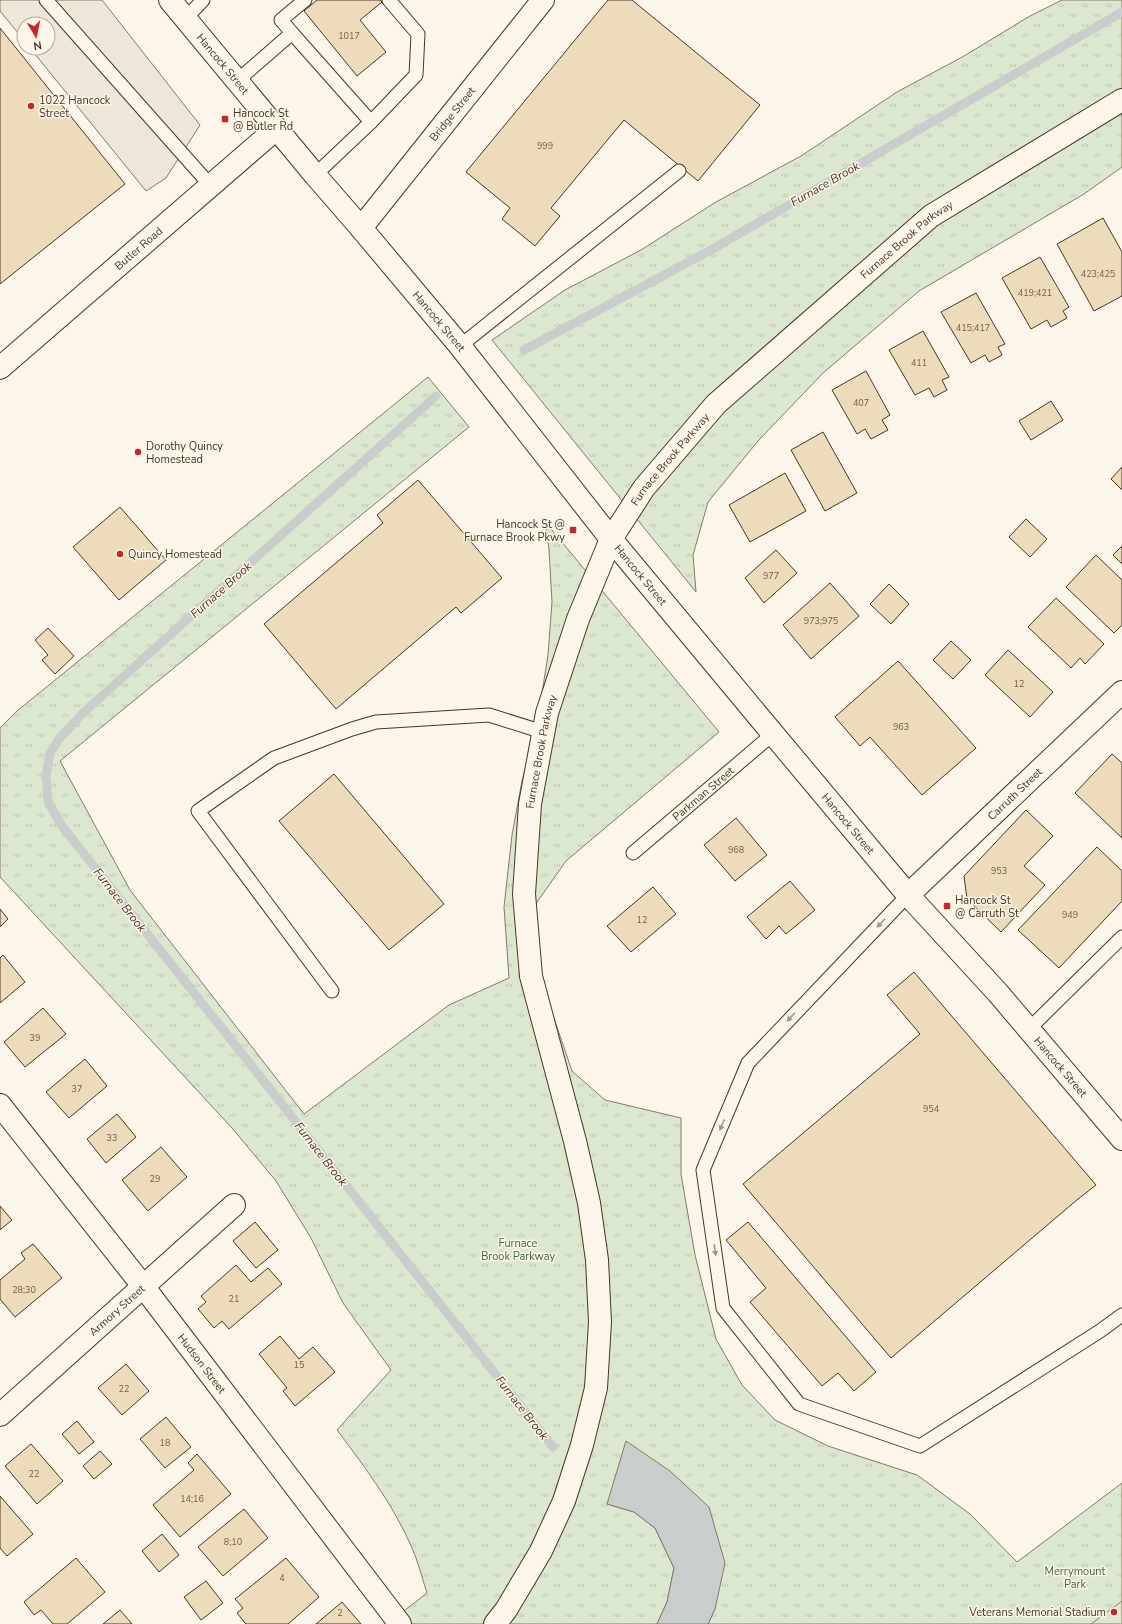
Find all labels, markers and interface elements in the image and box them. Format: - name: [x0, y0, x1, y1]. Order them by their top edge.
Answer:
- north arrow: [16, 16, 56, 56]
- house number: 1017: [338, 30, 360, 42]
- street label: Hancock Street: [193, 31, 252, 98]
- text: N: [32, 37, 43, 53]
- street label: Bridge Street: [426, 84, 479, 145]
- place label: 1022 Hancock Street: [39, 93, 111, 121]
- marker: 1022 Hancock Street: [26, 101, 36, 111]
- place label: Hancock St @ Butler Rd: [233, 106, 293, 134]
- marker: Hancock St @ Butler Rd: [220, 114, 230, 124]
- house number: 999: [537, 140, 553, 152]
- water label: Furnace Brook: [788, 157, 863, 210]
- street label: Furnace Brook Parkway: [857, 197, 956, 282]
- street label: Butler Road: [111, 224, 166, 274]
- house number: 423;425: [1081, 268, 1115, 280]
- house number: 419;421: [1018, 287, 1052, 299]
- street label: Hancock Street: [409, 288, 469, 355]
- house number: 415;417: [956, 322, 990, 334]
- house number: 411: [911, 357, 927, 369]
- house number: 407: [853, 397, 869, 409]
- street label: Furnace Brook Parkway: [628, 410, 713, 509]
- place label: Dorothy Quincy Homestead: [146, 439, 223, 467]
- marker: Dorothy Quincy Homestead: [133, 447, 143, 457]
- place label: Hancock St @ Furnace Brook Pkwy: [464, 517, 565, 545]
- marker: Hancock St @ Furnace Brook Pkwy: [568, 525, 578, 535]
- street label: Hancock Street: [611, 541, 670, 609]
- place label: Quincy Homestead: [128, 547, 222, 562]
- marker: Quincy Homestead: [115, 549, 125, 559]
- water label: Furnace Brook: [187, 558, 256, 622]
- house number: 977: [763, 570, 779, 582]
- house number: 973;975: [804, 615, 838, 627]
- house number: 12: [1014, 678, 1024, 690]
- street label: Furnace Brook Parkway: [523, 692, 561, 809]
- house number: 963: [893, 721, 909, 733]
- street label: Parkman Street: [669, 763, 737, 824]
- street label: Carruth Street: [984, 765, 1046, 824]
- street label: Hancock Street: [818, 790, 878, 858]
- house number: 968: [728, 844, 744, 856]
- water label: Furnace Brook: [90, 865, 151, 936]
- house number: 953: [991, 865, 1007, 877]
- place label: Hancock St @ Carruth St: [955, 893, 1019, 921]
- marker: Hancock St @ Carruth St: [942, 901, 952, 911]
- house number: 949: [1062, 909, 1078, 921]
- house number: 12: [637, 914, 647, 926]
- one-way arrow: [876, 918, 886, 928]
- one-way arrow: [787, 1012, 796, 1022]
- house number: 39: [30, 1032, 40, 1044]
- street label: Hancock Street: [1030, 1034, 1090, 1101]
- house number: 37: [72, 1083, 82, 1095]
- house number: 954: [923, 1103, 940, 1115]
- water label: Furnace Brook: [291, 1119, 352, 1190]
- one-way arrow: [719, 1119, 725, 1130]
- house number: 33: [107, 1132, 117, 1144]
- house number: 29: [150, 1173, 160, 1185]
- park label: Furnace Brook Parkway: [481, 1236, 555, 1264]
- one-way arrow: [712, 1244, 718, 1256]
- street label: Armory Street: [86, 1281, 148, 1340]
- house number: 28;30: [12, 1284, 36, 1296]
- house number: 21: [229, 1293, 239, 1305]
- street label: Hudson Street: [174, 1331, 229, 1397]
- house number: 15: [294, 1359, 304, 1371]
- water label: Furnace Brook: [492, 1373, 553, 1444]
- house number: 22: [119, 1383, 129, 1395]
- house number: 18: [160, 1437, 170, 1449]
- house number: 22: [29, 1468, 39, 1480]
- house number: 14;16: [180, 1493, 204, 1505]
- house number: 8;10: [224, 1536, 242, 1548]
- park label: Merrymount Park: [1045, 1564, 1106, 1592]
- house number: 4: [279, 1572, 285, 1584]
- place label: Veterans Memorial Stadium: [968, 1605, 1106, 1620]
- house number: 2: [337, 1607, 343, 1619]
- marker: Veterans Memorial Stadium: [1109, 1607, 1119, 1617]

